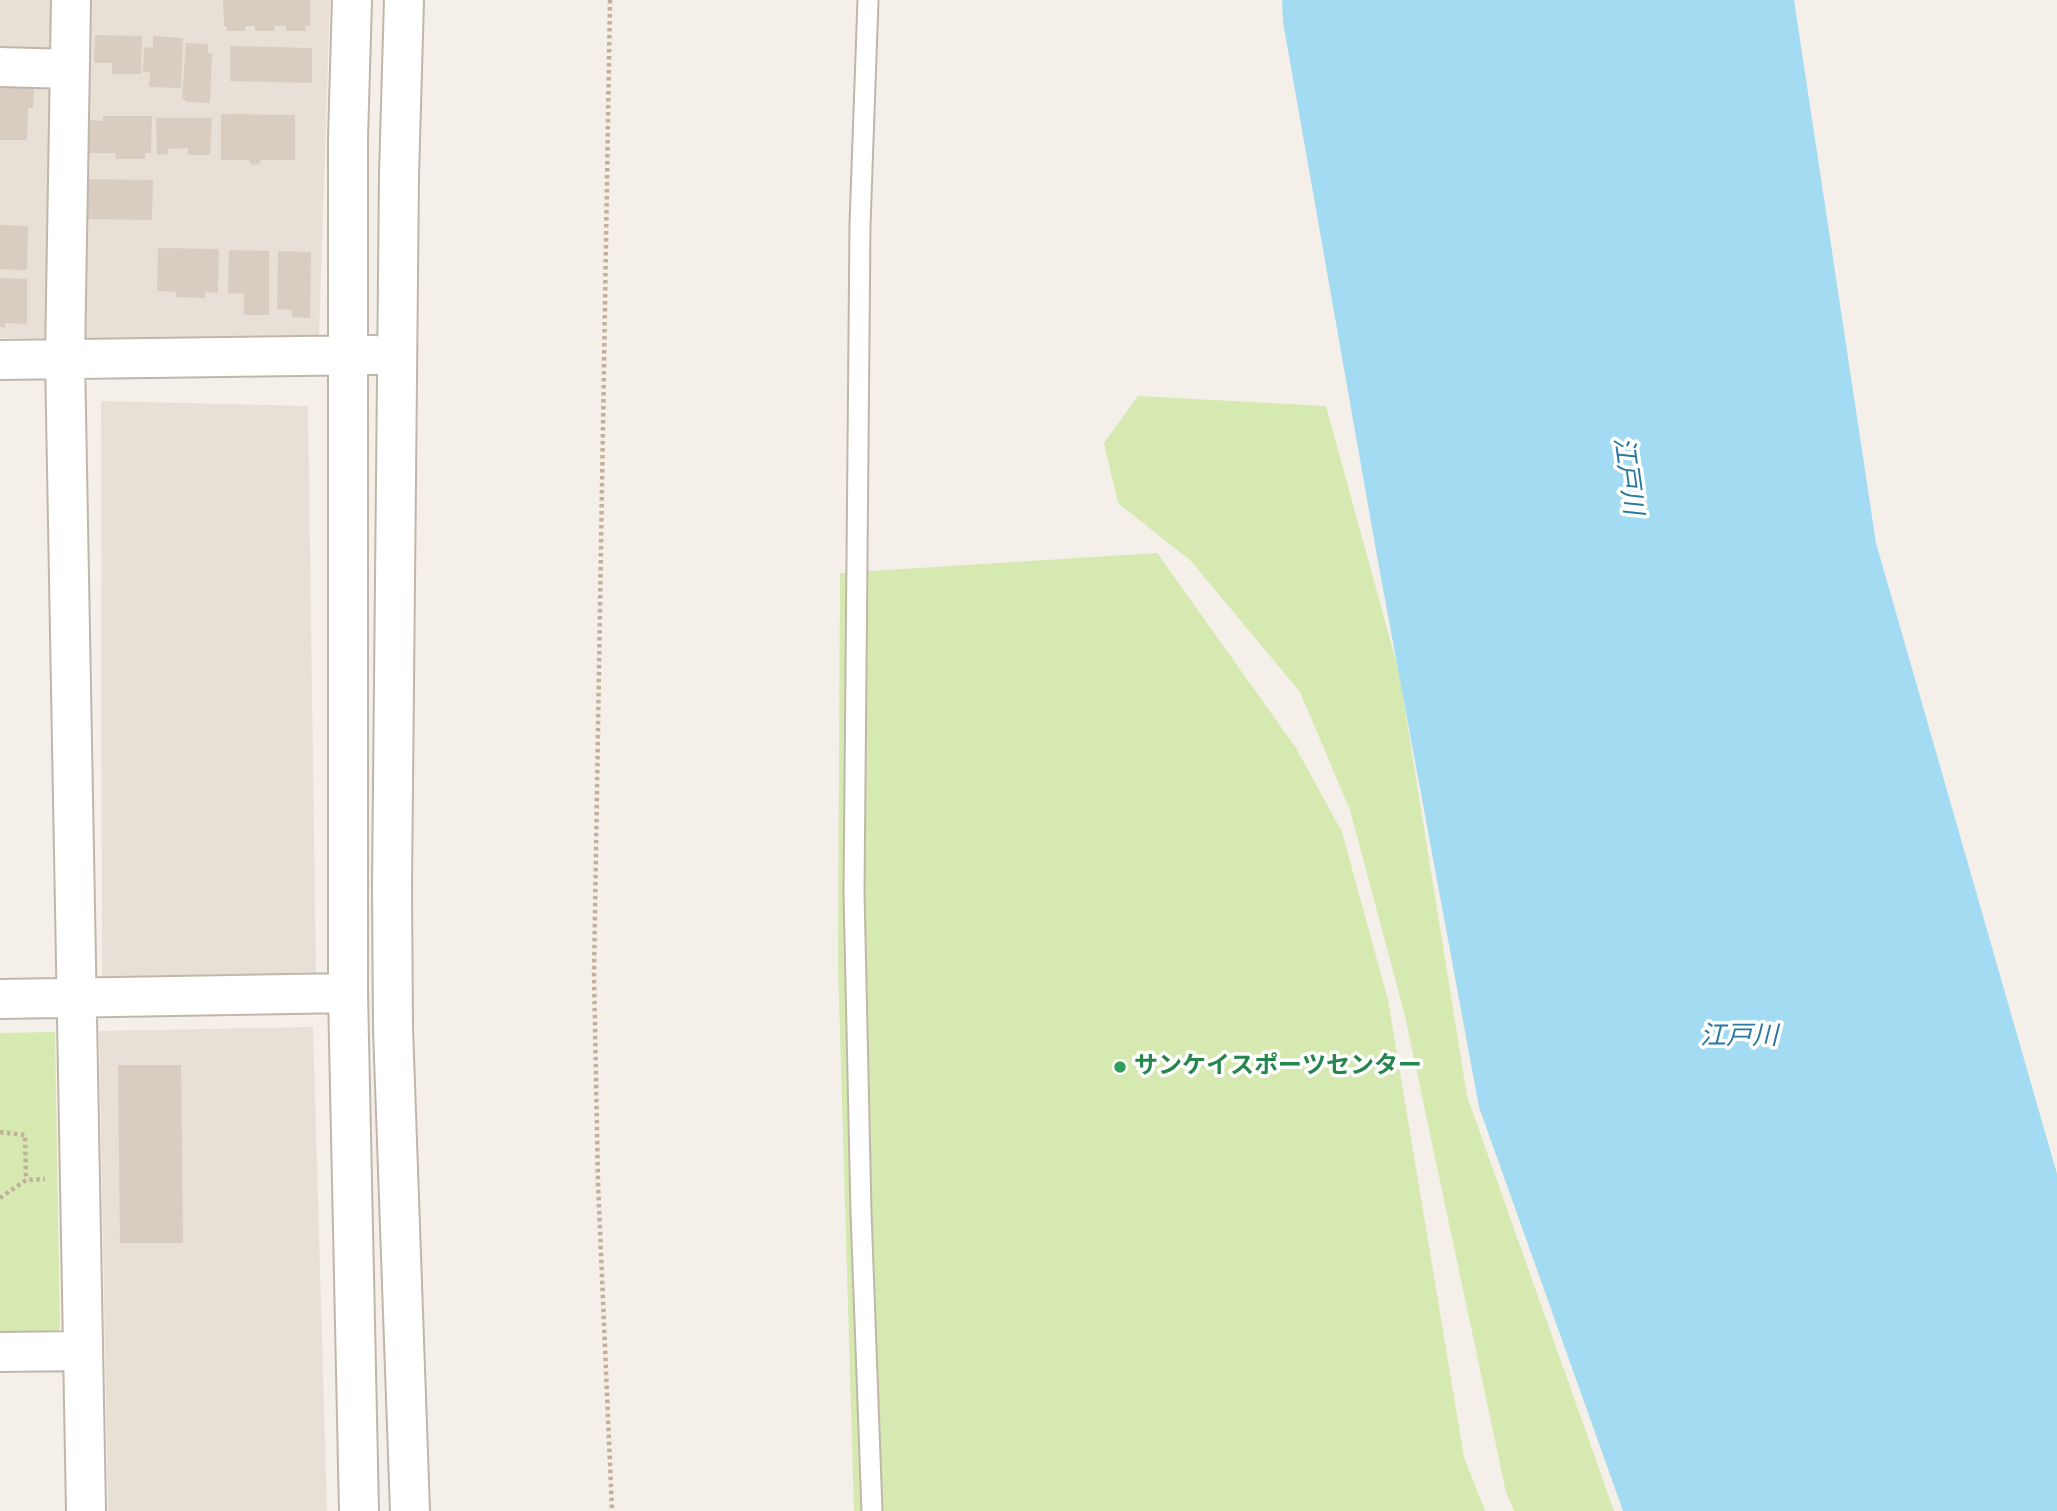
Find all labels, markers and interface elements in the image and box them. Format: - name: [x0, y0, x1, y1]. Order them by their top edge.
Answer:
- water label: 江戸川: [1606, 435, 1648, 517]
- water label: 江戸川: [1700, 1021, 1778, 1053]
- place label: サンケイスポーツセンター: [1134, 1053, 1422, 1081]
- marker: サンケイスポーツセンター: [1112, 1059, 1128, 1075]

